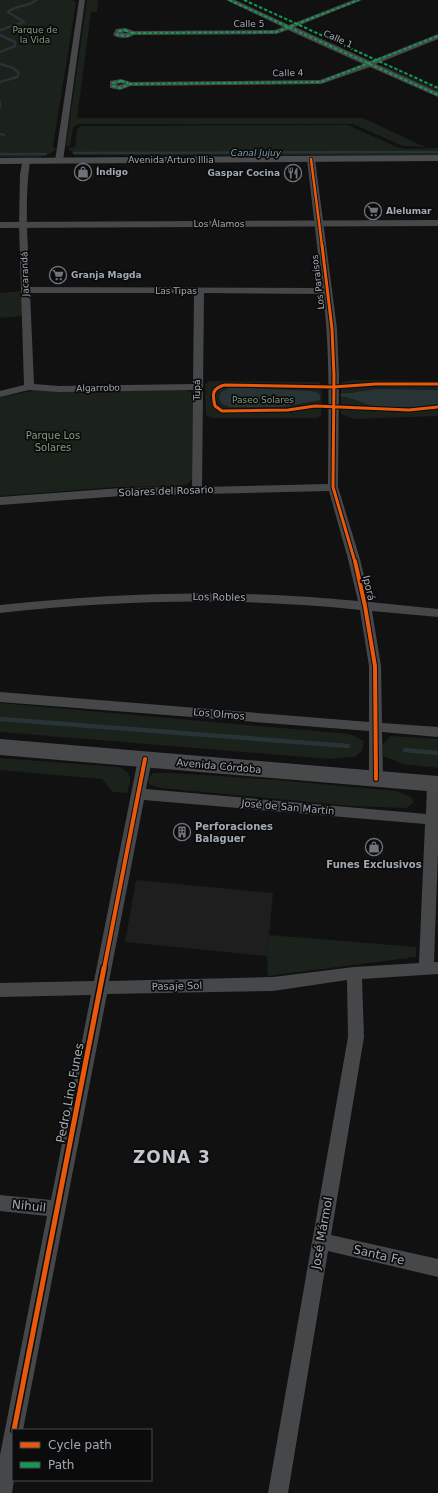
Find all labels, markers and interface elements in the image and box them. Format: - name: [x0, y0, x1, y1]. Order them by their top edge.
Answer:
- street label: Calle 5: [234, 19, 264, 29]
- park label: Parque de la Vida: [12, 25, 58, 45]
- street label: Calle 1: [322, 28, 354, 50]
- street label: Calle 4: [272, 68, 304, 78]
- water label: Canal Jujuy: [231, 148, 282, 158]
- street label: Avenida Arturo Illia: [128, 155, 214, 165]
- shop icon: Índigo: [73, 162, 93, 182]
- restaurant icon: Gaspar Cocina: [283, 163, 303, 183]
- place label: Índigo: [96, 166, 128, 177]
- place label: Gaspar Cocina: [207, 168, 280, 178]
- supermarket icon: Alelumar: [363, 201, 383, 221]
- place label: Alelumar: [386, 206, 432, 216]
- street label: Los Álamos: [193, 218, 245, 229]
- street label: Jacarandá: [19, 251, 31, 298]
- street label: Los Paraísos: [310, 254, 326, 310]
- supermarket icon: Granja Magda: [48, 265, 68, 285]
- place label: Granja Magda: [71, 270, 142, 280]
- street label: Las Tipas: [155, 286, 197, 296]
- street label: Tupá: [192, 379, 202, 402]
- street label: Algarrobo: [76, 383, 120, 393]
- park label: Paseo Solares: [232, 395, 294, 405]
- park label: Parque Los Solares: [26, 430, 80, 453]
- street label: Solares del Rosario: [118, 484, 214, 498]
- street label: Iporá: [361, 574, 377, 602]
- street label: Los Robles: [192, 591, 246, 603]
- street label: Los Olmos: [193, 706, 245, 722]
- street label: Avenida Córdoba: [176, 757, 262, 775]
- street label: José de San Martín: [240, 797, 335, 817]
- place label: Perforaciones Balaguer: [195, 821, 273, 844]
- building icon: Perforaciones Balaguer: [172, 822, 192, 842]
- shop icon: Funes Exclusivos: [364, 837, 384, 857]
- place label: Funes Exclusivos: [326, 859, 422, 870]
- street label: Pasaje Sol: [152, 980, 202, 992]
- street label: Pedro Lino Funes: [53, 1042, 87, 1144]
- district label: ZONA 3: [133, 1147, 211, 1167]
- street label: José Mármol: [309, 1196, 335, 1271]
- street label: Nihuil: [11, 1197, 47, 1215]
- street label: Santa Fe: [352, 1242, 406, 1268]
- legend: [12, 1429, 152, 1481]
- text: Cycle path: [48, 1438, 112, 1452]
- text: Path: [48, 1458, 74, 1472]

